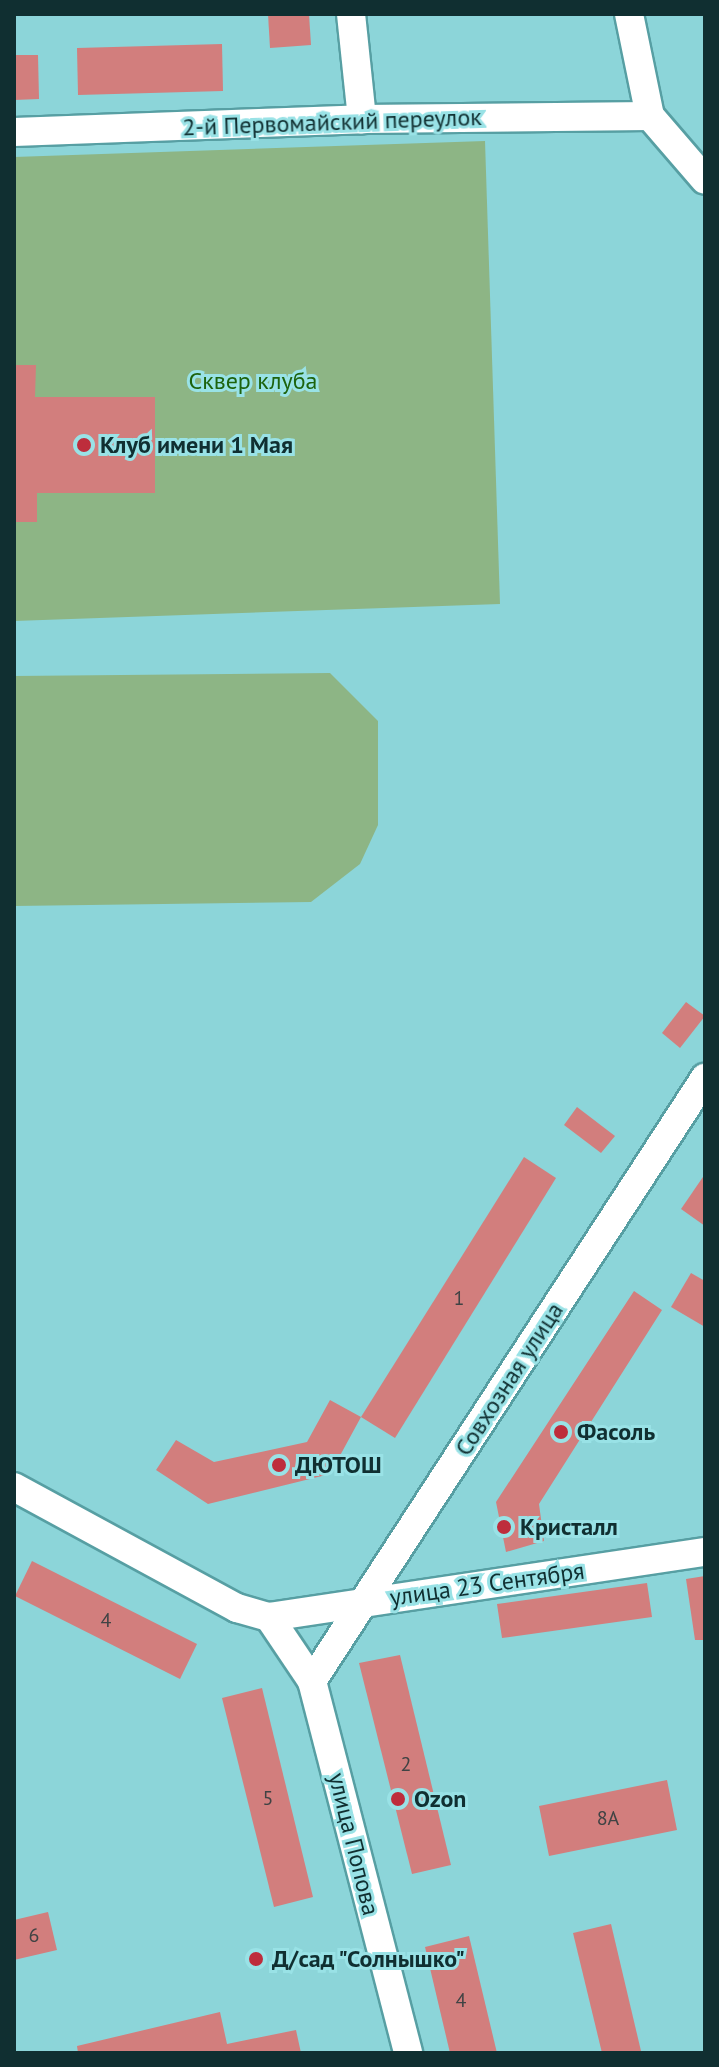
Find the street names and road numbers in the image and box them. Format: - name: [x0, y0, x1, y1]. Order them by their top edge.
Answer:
- street label: 2-й Первомайский переулок: [182, 102, 482, 142]
- street label: Совхозная улица: [449, 1297, 569, 1461]
- street label: улица 23 Сентября: [388, 1556, 586, 1612]
- street label: улица Попова: [322, 1770, 386, 1918]

